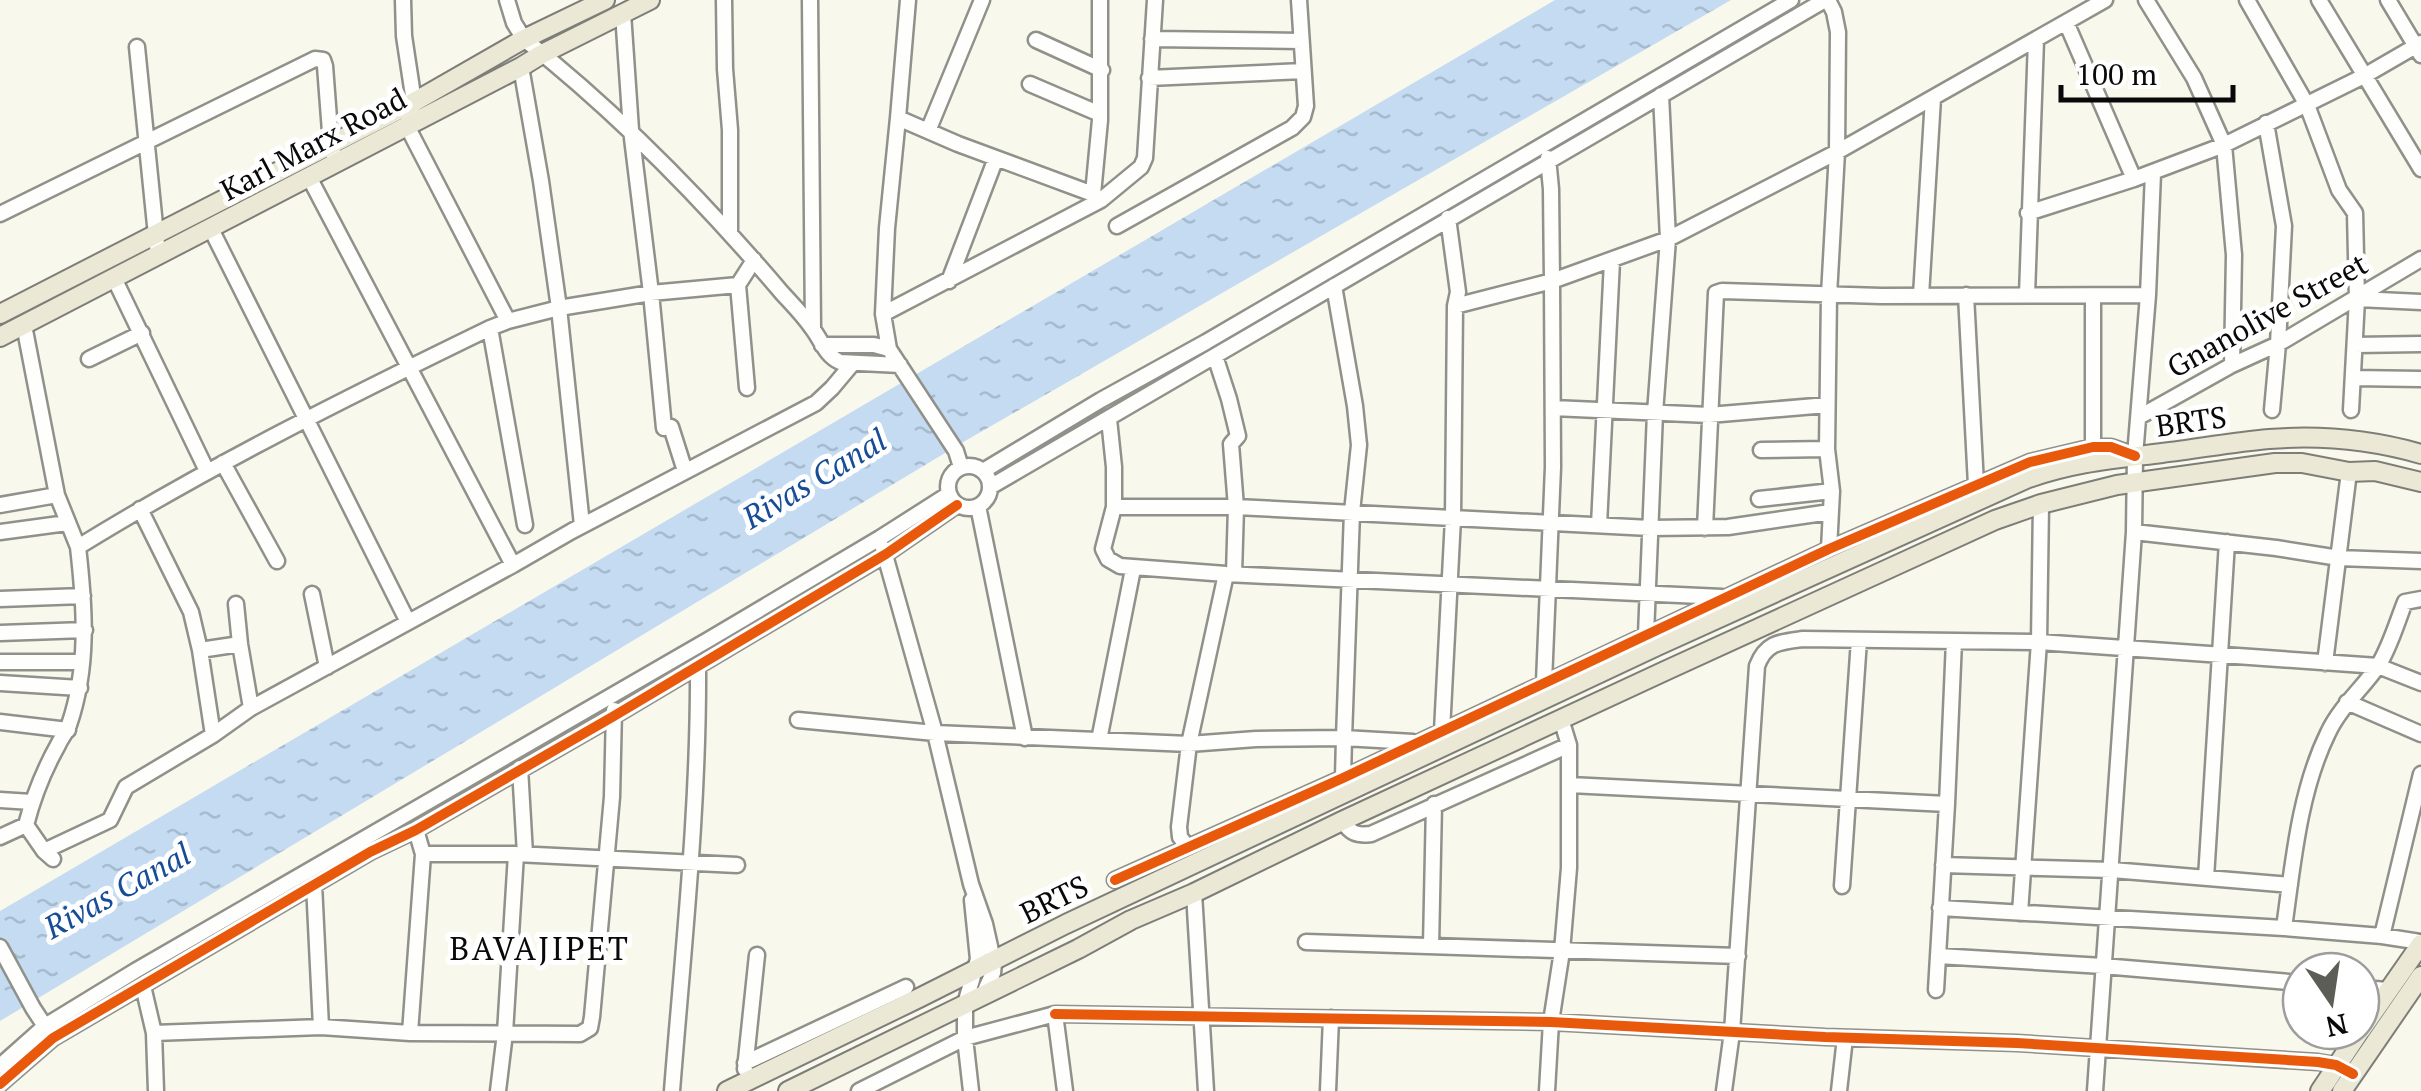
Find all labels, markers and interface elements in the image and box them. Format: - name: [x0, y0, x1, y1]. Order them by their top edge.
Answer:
- scale bar: [2061, 40, 2234, 102]
- text: 100 m: [2076, 54, 2157, 94]
- street label: Karl Marx Road: [213, 78, 413, 210]
- street label: Gnanolive Street: [2160, 243, 2374, 387]
- street label: BRTS: [2153, 396, 2229, 446]
- water label: Rivas Canal: [733, 418, 894, 538]
- water label: Rivas Canal: [35, 832, 198, 948]
- street label: BRTS: [1013, 866, 1095, 932]
- district label: BAVAJIPET: [450, 927, 630, 969]
- north arrow: [2281, 951, 2381, 1051]
- text: N: [2322, 1005, 2351, 1046]

